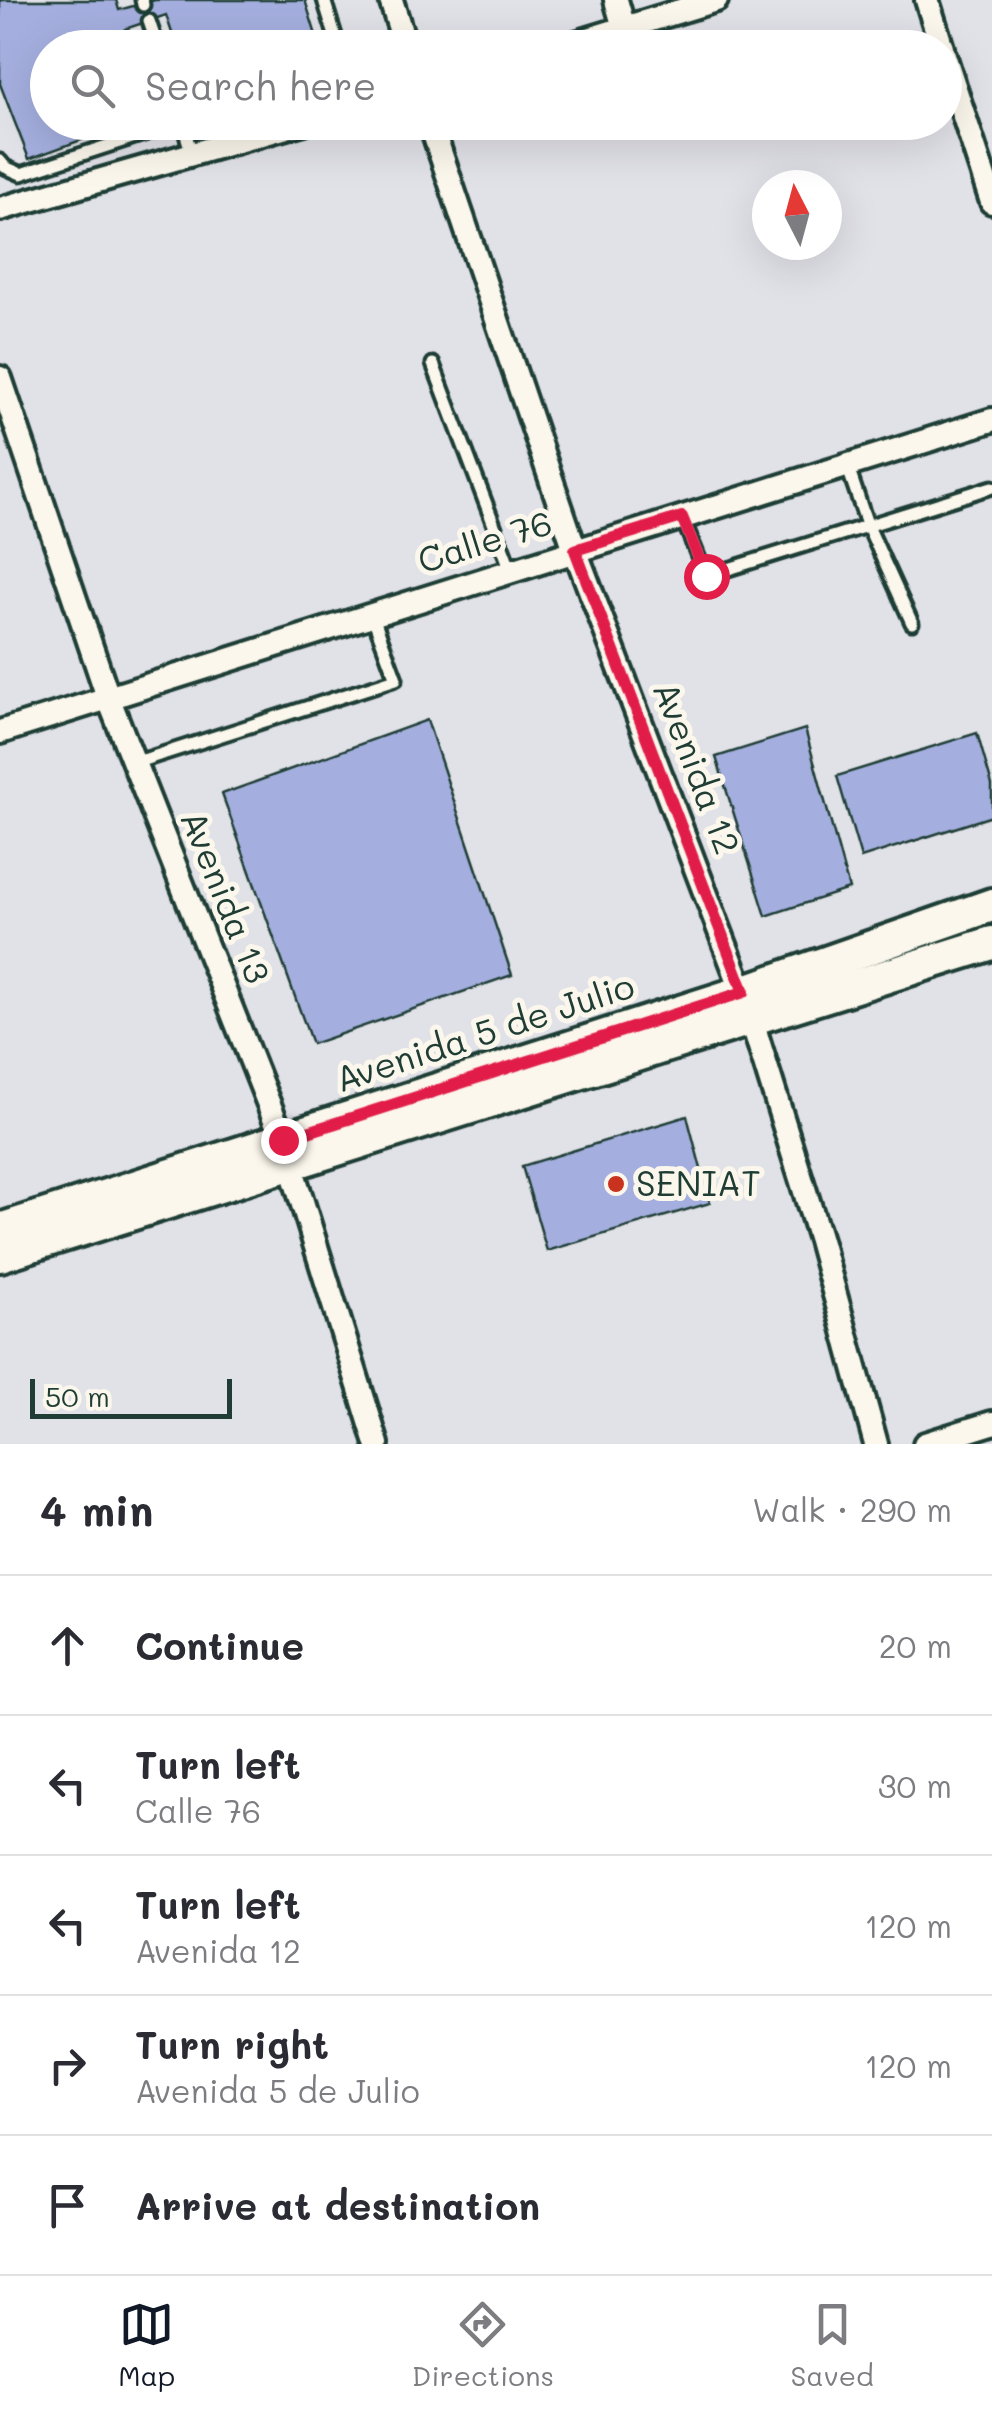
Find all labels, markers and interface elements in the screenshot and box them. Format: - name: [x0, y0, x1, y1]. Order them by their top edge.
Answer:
- search box: [30, 30, 962, 140]
- icon: search: [65, 58, 120, 113]
- text: Search here: [145, 60, 376, 110]
- north arrow: [752, 170, 842, 260]
- street label: Calle 76: [412, 498, 557, 582]
- route start: [684, 554, 730, 600]
- street label: Avenida 12: [644, 674, 752, 860]
- street label: Avenida 13: [171, 803, 282, 989]
- street label: Avenida 5 de Julio: [329, 961, 640, 1101]
- route end: [261, 1118, 307, 1164]
- place label: SENIAT: [636, 1159, 761, 1205]
- marker: SENIAT: [605, 1173, 627, 1195]
- scale bar: [30, 1374, 232, 1418]
- text: 50 m: [45, 1378, 110, 1414]
- text: 4 min: [40, 1482, 153, 1537]
- text: Walk · 290 m: [752, 1488, 952, 1530]
- icon: ahead: [40, 1618, 95, 1673]
- text: Continue: [135, 1620, 304, 1670]
- text: 20 m: [879, 1624, 952, 1666]
- text: Turn left: [135, 1739, 301, 1789]
- icon: left: [40, 1758, 95, 1813]
- text: 30 m: [878, 1764, 952, 1806]
- text: Calle 76: [135, 1789, 261, 1831]
- text: Turn left: [135, 1879, 301, 1929]
- icon: left: [40, 1898, 95, 1953]
- text: 120 m: [864, 1904, 952, 1946]
- text: Avenida 12: [135, 1929, 301, 1971]
- text: Turn right: [135, 2019, 329, 2069]
- icon: right: [40, 2038, 95, 2093]
- text: 120 m: [864, 2044, 952, 2086]
- text: Avenida 5 de Julio: [135, 2069, 420, 2111]
- icon: arrive: [40, 2178, 95, 2233]
- text: Arrive at destination: [135, 2180, 540, 2230]
- tab: Map: [118, 2297, 175, 2393]
- tab: Directions: [412, 2297, 554, 2393]
- tab: Saved: [791, 2297, 874, 2393]

